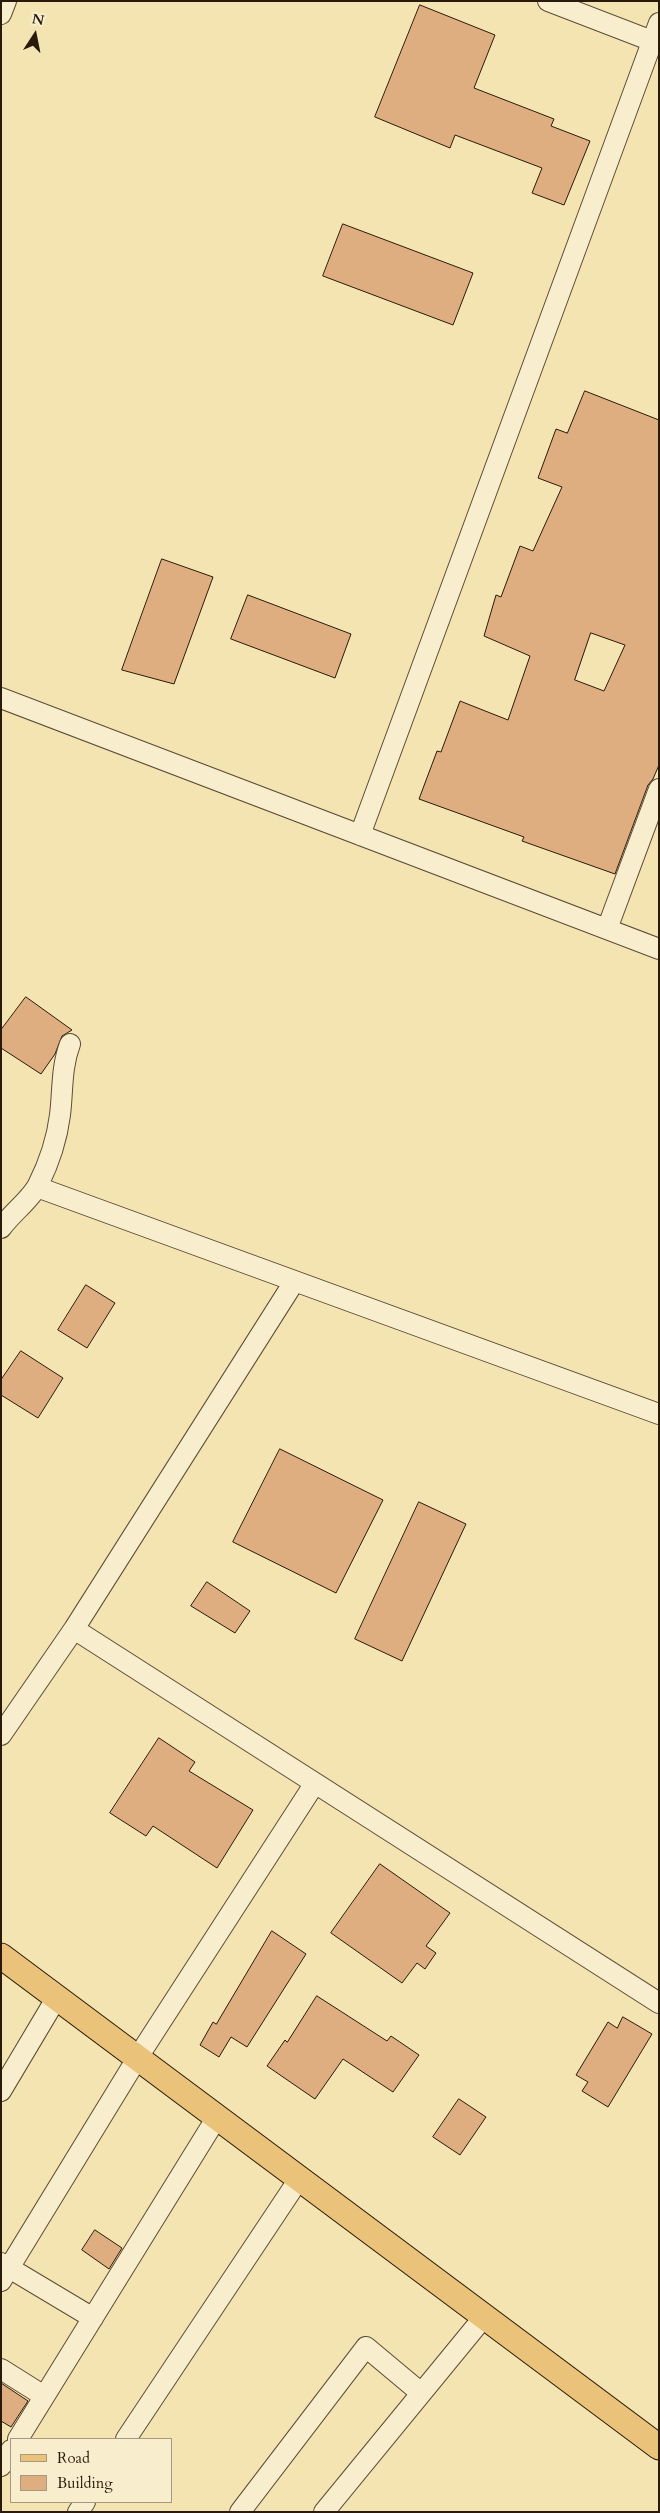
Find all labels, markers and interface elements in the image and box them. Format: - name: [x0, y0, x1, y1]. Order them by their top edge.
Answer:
- text: N: [30, 9, 46, 30]
- north arrow: [10, 10, 60, 60]
- legend: [10, 2438, 172, 2503]
- text: Road: [57, 2448, 90, 2468]
- text: Building: [57, 2473, 113, 2493]

